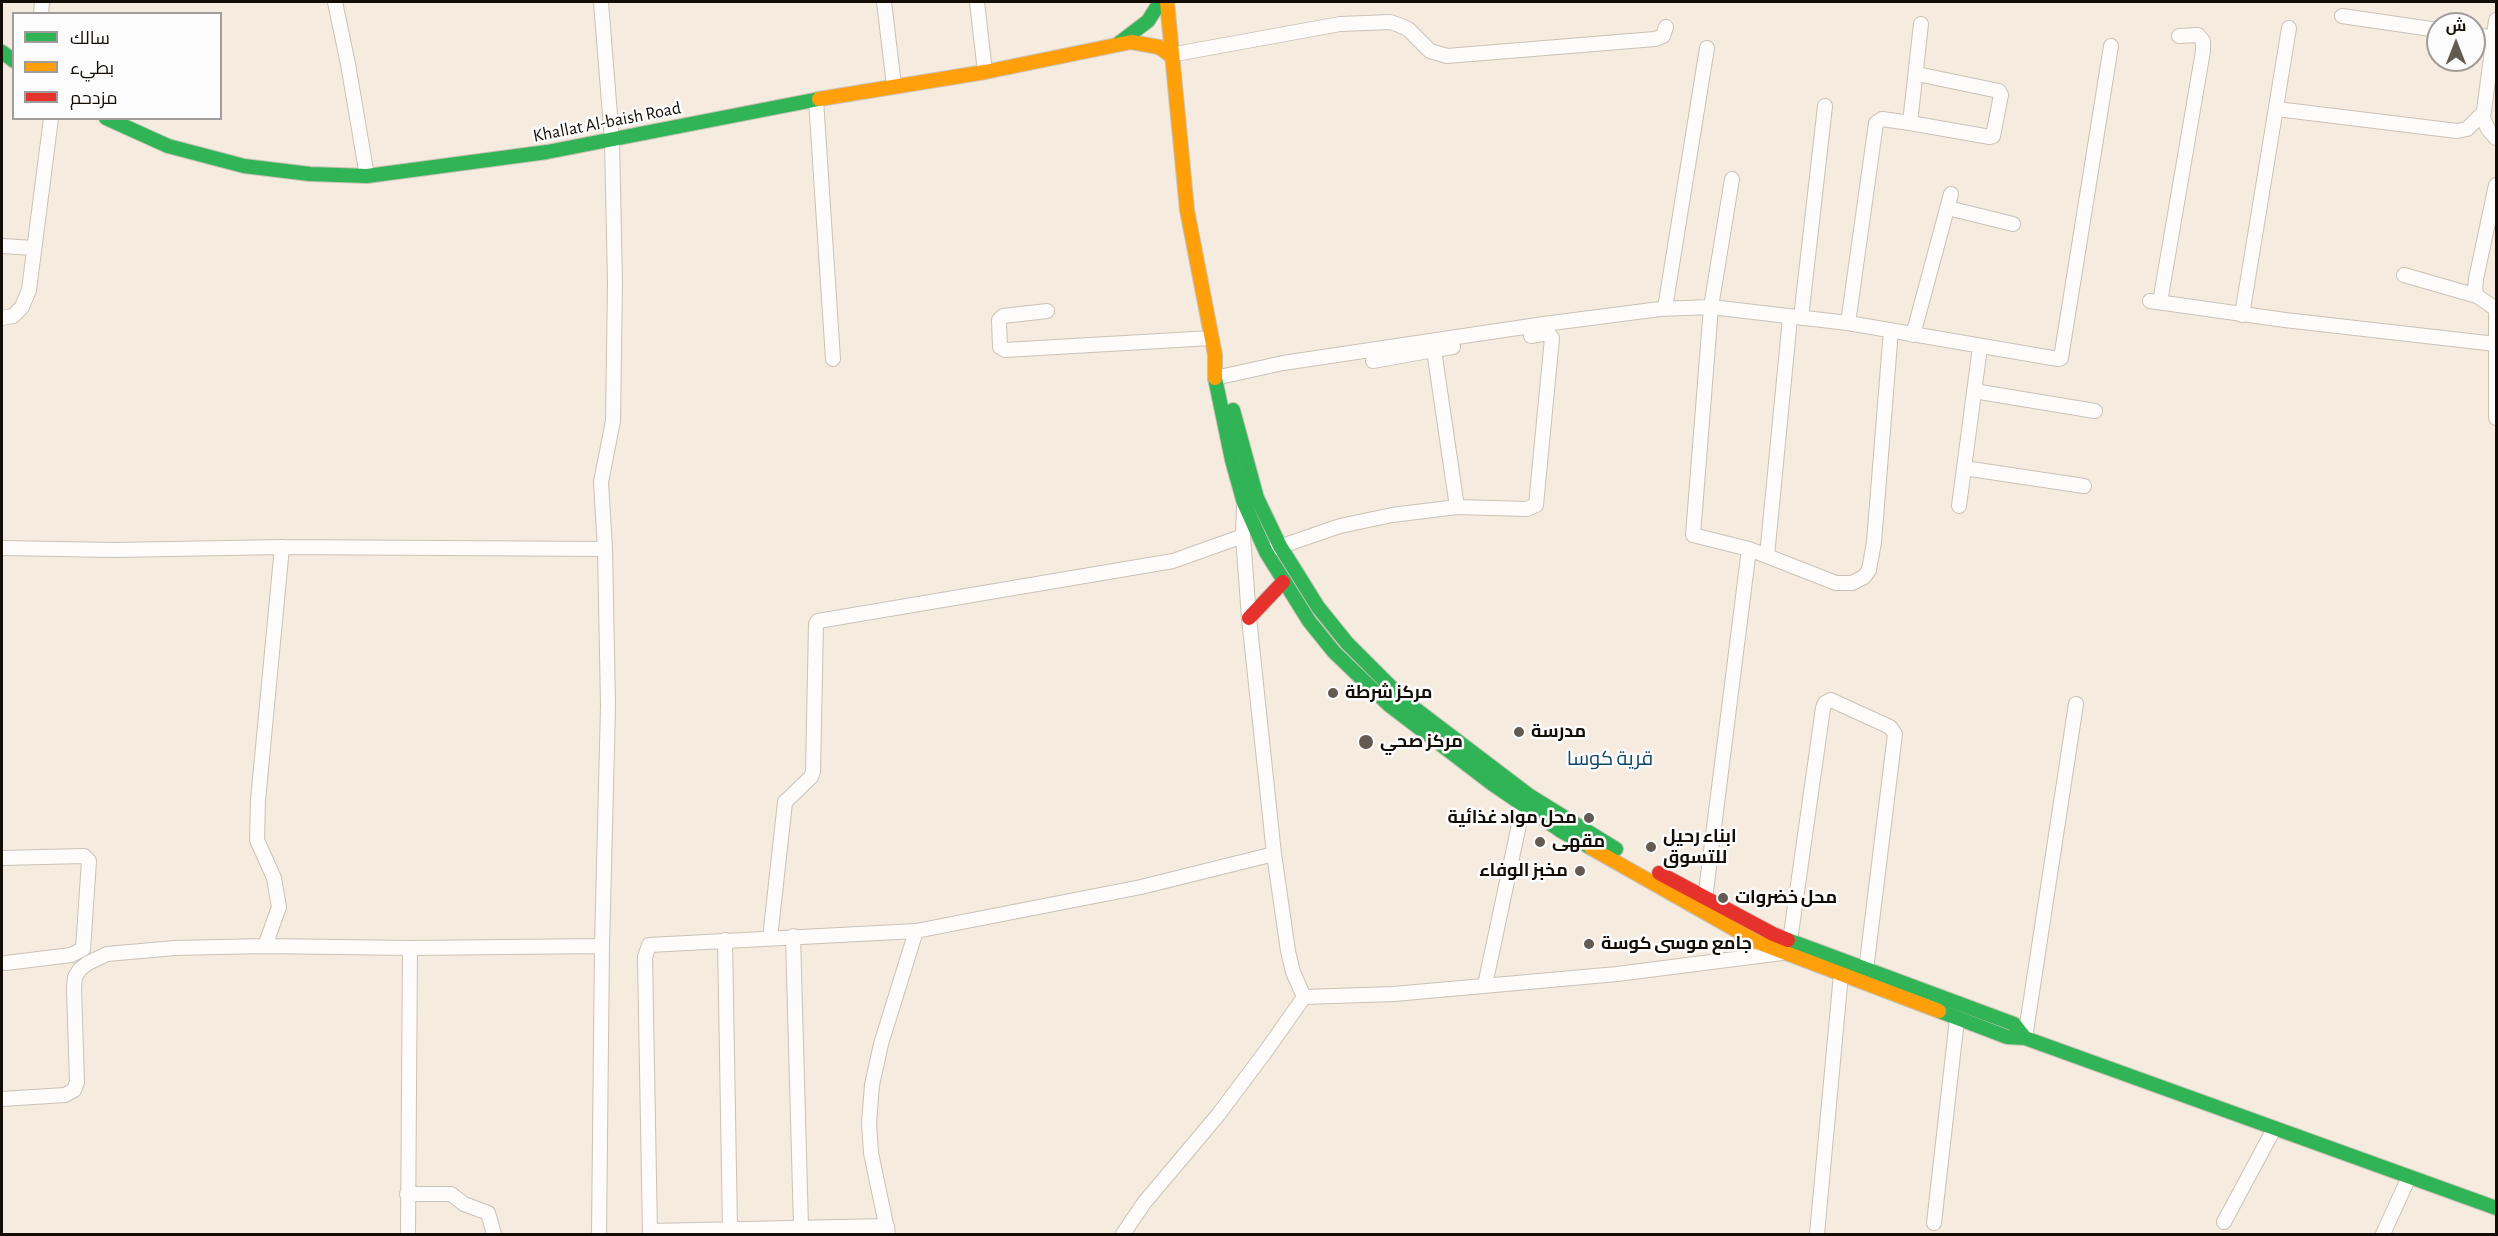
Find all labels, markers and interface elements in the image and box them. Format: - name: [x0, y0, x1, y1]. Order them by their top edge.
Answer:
- legend: [12, 12, 222, 120]
- north arrow: [2426, 12, 2486, 72]
- text: ش: [2446, 18, 2466, 34]
- text: سالك: [70, 30, 110, 48]
- text: بطيء: [70, 60, 114, 78]
- text: مزدحم: [70, 90, 118, 108]
- street label: Khallat Al-baish Road: [531, 97, 683, 147]
- place label: مركز شرطة: [1345, 682, 1432, 704]
- marker: مركز شرطة: [1326, 686, 1340, 700]
- place label: مدرسة: [1531, 721, 1586, 743]
- marker: مدرسة: [1512, 725, 1526, 739]
- place label: مركز صحي: [1380, 731, 1463, 753]
- marker: مركز صحي: [1357, 733, 1375, 751]
- district label: قرية كوسا: [1567, 747, 1653, 771]
- place label: محل مواد غذائية: [1447, 807, 1577, 829]
- marker: محل مواد غذائية: [1582, 811, 1596, 825]
- place label: ابناء رحيل للتسوق: [1663, 826, 1737, 868]
- place label: مقهى: [1552, 831, 1605, 853]
- marker: مقهى: [1533, 835, 1547, 849]
- marker: ابناء رحيل للتسوق: [1644, 840, 1658, 854]
- place label: مخبز الوفاء: [1479, 860, 1568, 882]
- marker: مخبز الوفاء: [1573, 864, 1587, 878]
- place label: محل خضروات: [1735, 887, 1837, 909]
- marker: محل خضروات: [1716, 891, 1730, 905]
- place label: جامع موسى كوسة: [1601, 933, 1752, 955]
- marker: جامع موسى كوسة: [1582, 937, 1596, 951]

